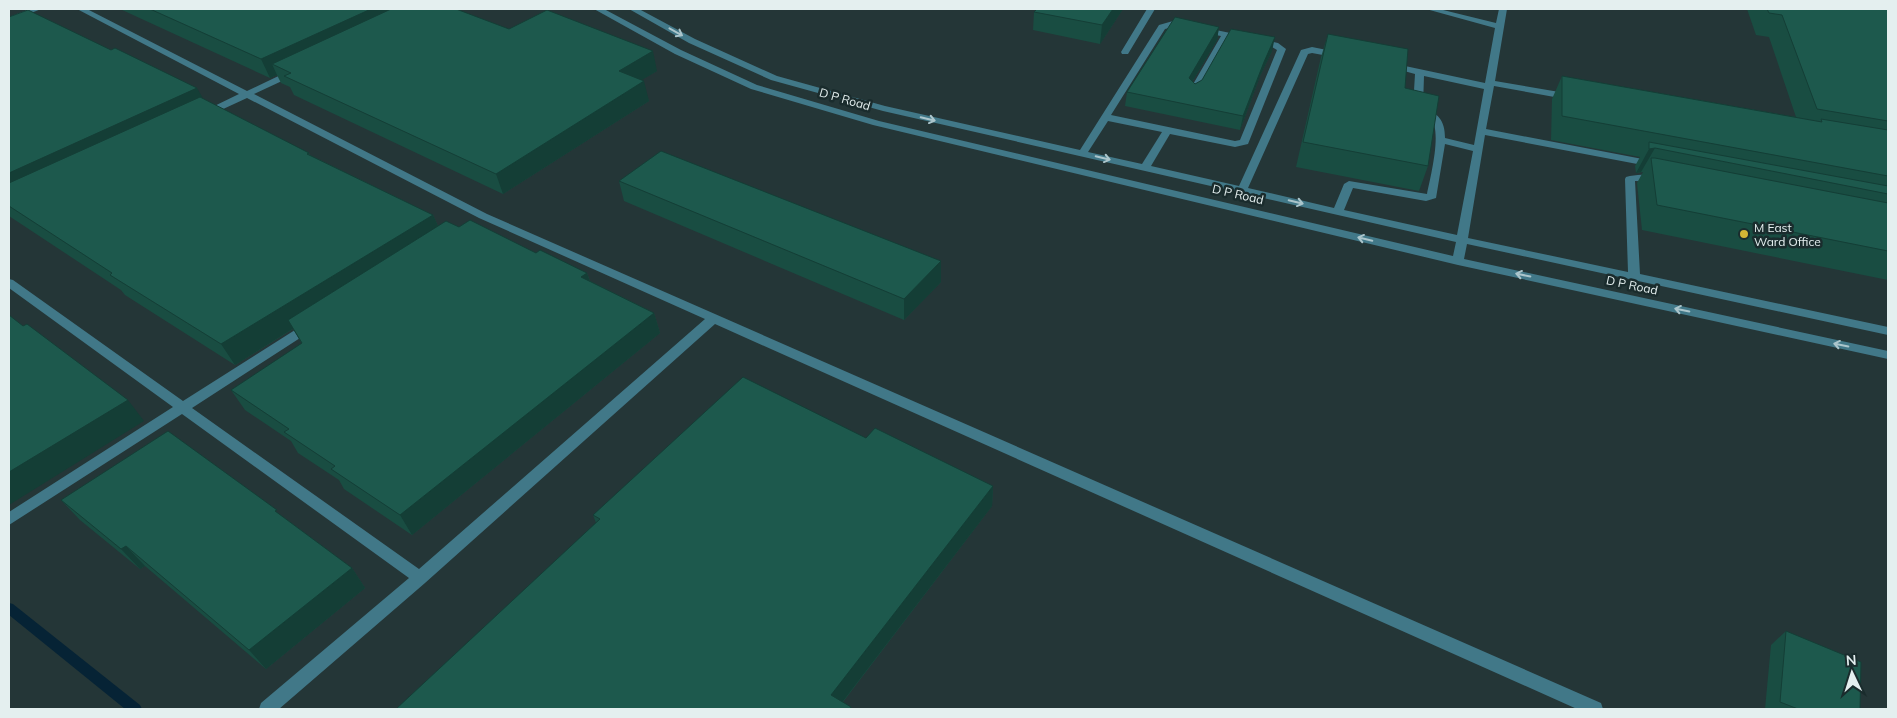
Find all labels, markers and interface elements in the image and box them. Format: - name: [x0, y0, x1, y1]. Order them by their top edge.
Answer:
- one-way arrow: [668, 27, 683, 37]
- street label: D P Road: [818, 85, 872, 113]
- one-way arrow: [919, 114, 935, 124]
- one-way arrow: [1095, 154, 1111, 164]
- street label: D P Road: [1211, 181, 1265, 207]
- one-way arrow: [1287, 198, 1303, 207]
- place label: M East Ward Office: [1754, 220, 1821, 249]
- marker: M East Ward Office: [1738, 228, 1750, 240]
- one-way arrow: [1357, 234, 1373, 243]
- one-way arrow: [1516, 270, 1532, 279]
- street label: D P Road: [1605, 272, 1659, 298]
- one-way arrow: [1674, 305, 1690, 314]
- one-way arrow: [1833, 340, 1849, 349]
- north arrow: [1827, 648, 1877, 698]
- text: N: [1845, 651, 1857, 669]

